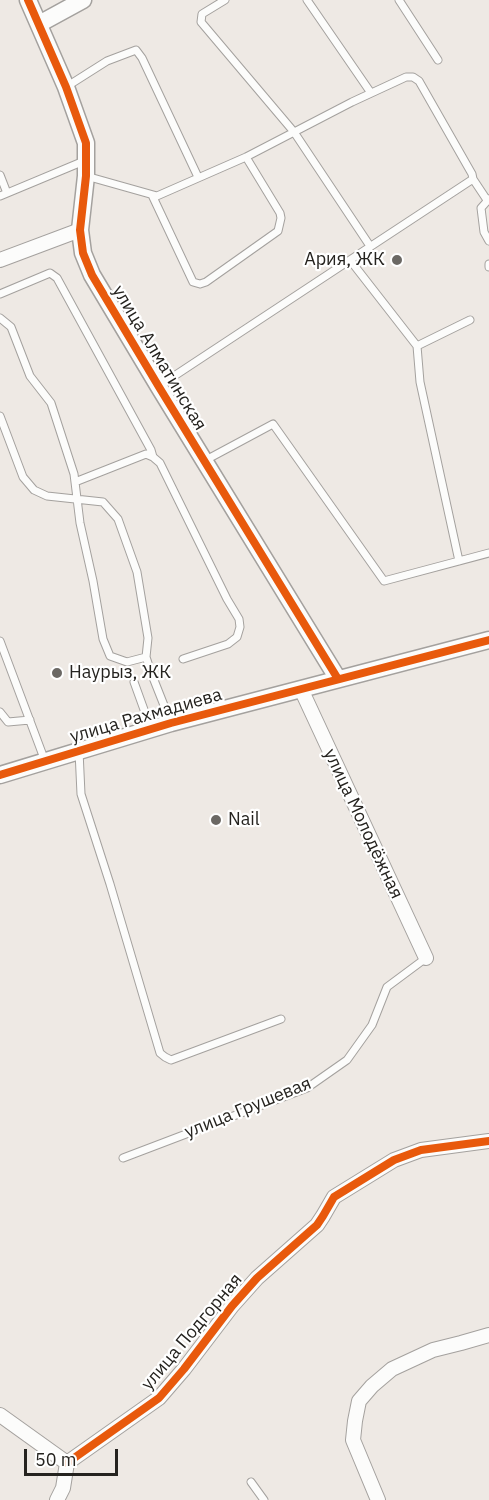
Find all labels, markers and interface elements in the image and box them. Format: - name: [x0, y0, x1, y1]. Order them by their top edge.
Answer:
- place label: Ария, ЖК: [304, 249, 385, 271]
- marker: Ария, ЖК: [390, 253, 404, 267]
- street label: улица Алматинская: [107, 281, 211, 435]
- place label: Наурыз, ЖК: [69, 662, 171, 684]
- marker: Наурыз, ЖК: [50, 666, 64, 680]
- street label: улица Рахмадиева: [68, 684, 224, 748]
- street label: улица Молодёжная: [319, 746, 407, 902]
- place label: Nail: [228, 809, 260, 831]
- marker: Nail: [209, 813, 223, 827]
- street label: улица Грушевая: [181, 1073, 315, 1143]
- street label: улица Подгорная: [137, 1269, 247, 1395]
- scale bar: [27, 1437, 122, 1475]
- text: 50 m: [35, 1448, 77, 1471]

